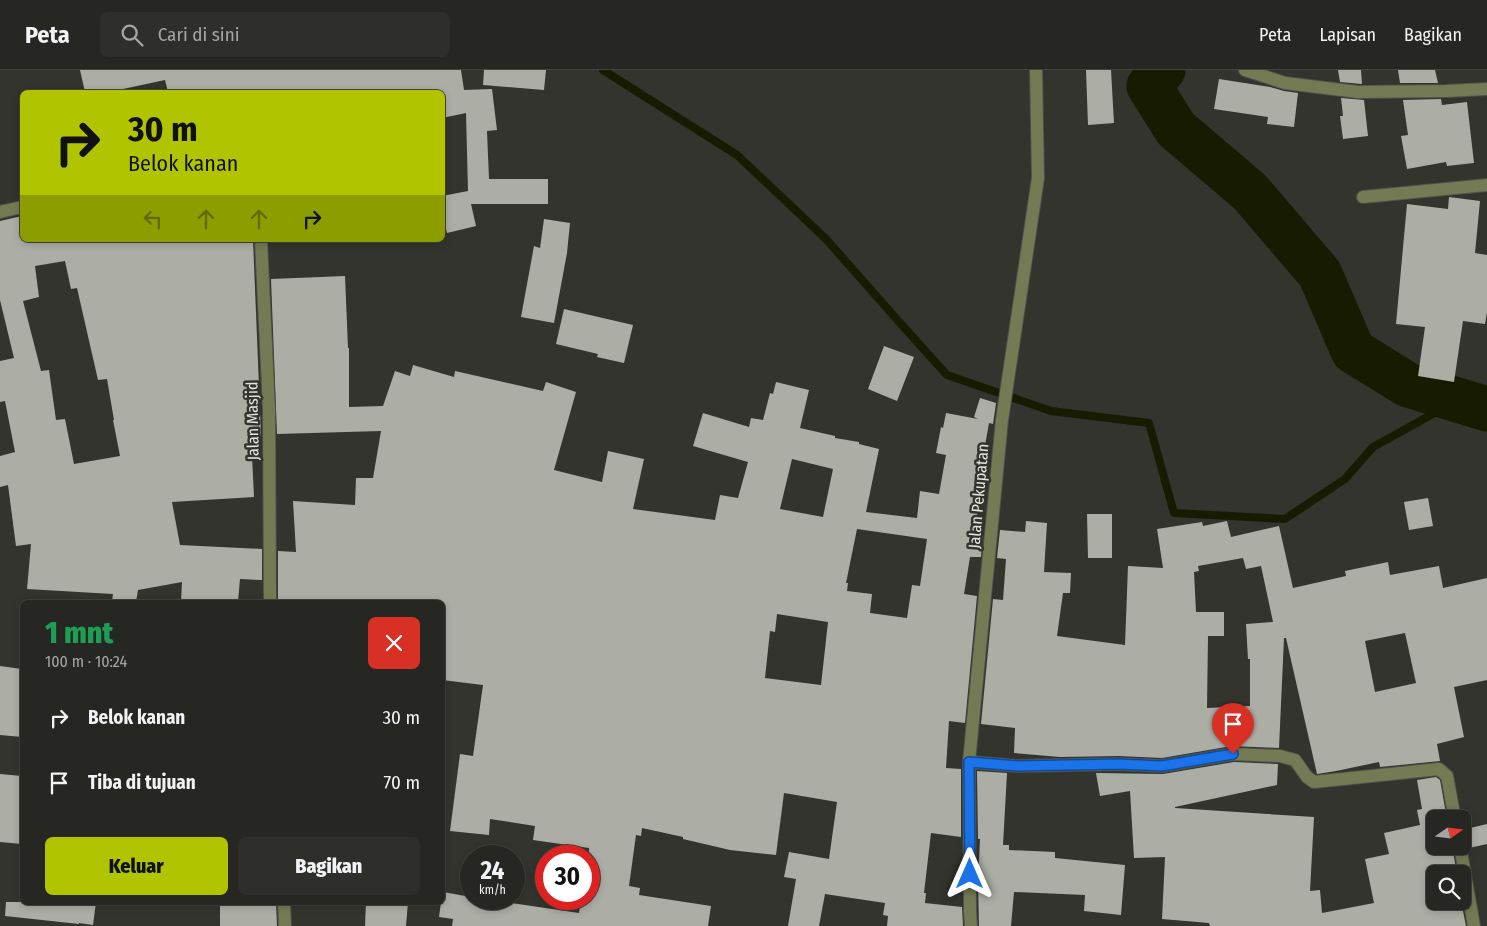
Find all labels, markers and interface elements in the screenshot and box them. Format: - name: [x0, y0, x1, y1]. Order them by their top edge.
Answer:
- search box: [100, 12, 450, 57]
- text: Peta: [25, 21, 70, 49]
- icon: search: [118, 21, 146, 49]
- text: Cari di sini: [158, 23, 239, 46]
- text: Peta: [1259, 24, 1291, 46]
- text: Lapisan: [1319, 24, 1376, 46]
- text: Bagikan: [1404, 24, 1462, 46]
- text: 30 m: [128, 108, 198, 150]
- icon: right: [45, 110, 110, 175]
- text: Belok kanan: [128, 150, 238, 177]
- icon: left: [139, 205, 167, 233]
- icon: ahead: [192, 205, 220, 233]
- icon: ahead: [245, 205, 273, 233]
- icon: right: [298, 205, 326, 233]
- street label: Jalan Masjid: [242, 381, 263, 461]
- street label: Jalan Pekupatan: [964, 443, 993, 549]
- text: 1 mnt: [45, 615, 113, 651]
- button: close: [368, 617, 420, 669]
- text: 100 m · 10:24: [45, 652, 127, 671]
- pin: [1212, 703, 1254, 754]
- icon: right: [45, 704, 73, 732]
- text: Belok kanan: [88, 706, 185, 729]
- text: 30 m: [382, 706, 420, 729]
- icon: arrive: [1219, 710, 1247, 738]
- icon: arrive: [45, 769, 73, 797]
- text: Tiba di tujuan: [88, 771, 196, 794]
- text: 70 m: [384, 771, 420, 794]
- north arrow: [1426, 810, 1471, 855]
- map controls: [1426, 810, 1471, 910]
- button: Keluar: [45, 837, 228, 895]
- button: Bagikan: [238, 837, 420, 895]
- speed limit sign: 30: [535, 845, 600, 910]
- position arrow: [943, 847, 995, 899]
- text: 24: [481, 856, 504, 886]
- button: search: [1426, 865, 1471, 910]
- text: km/h: [479, 883, 506, 897]

